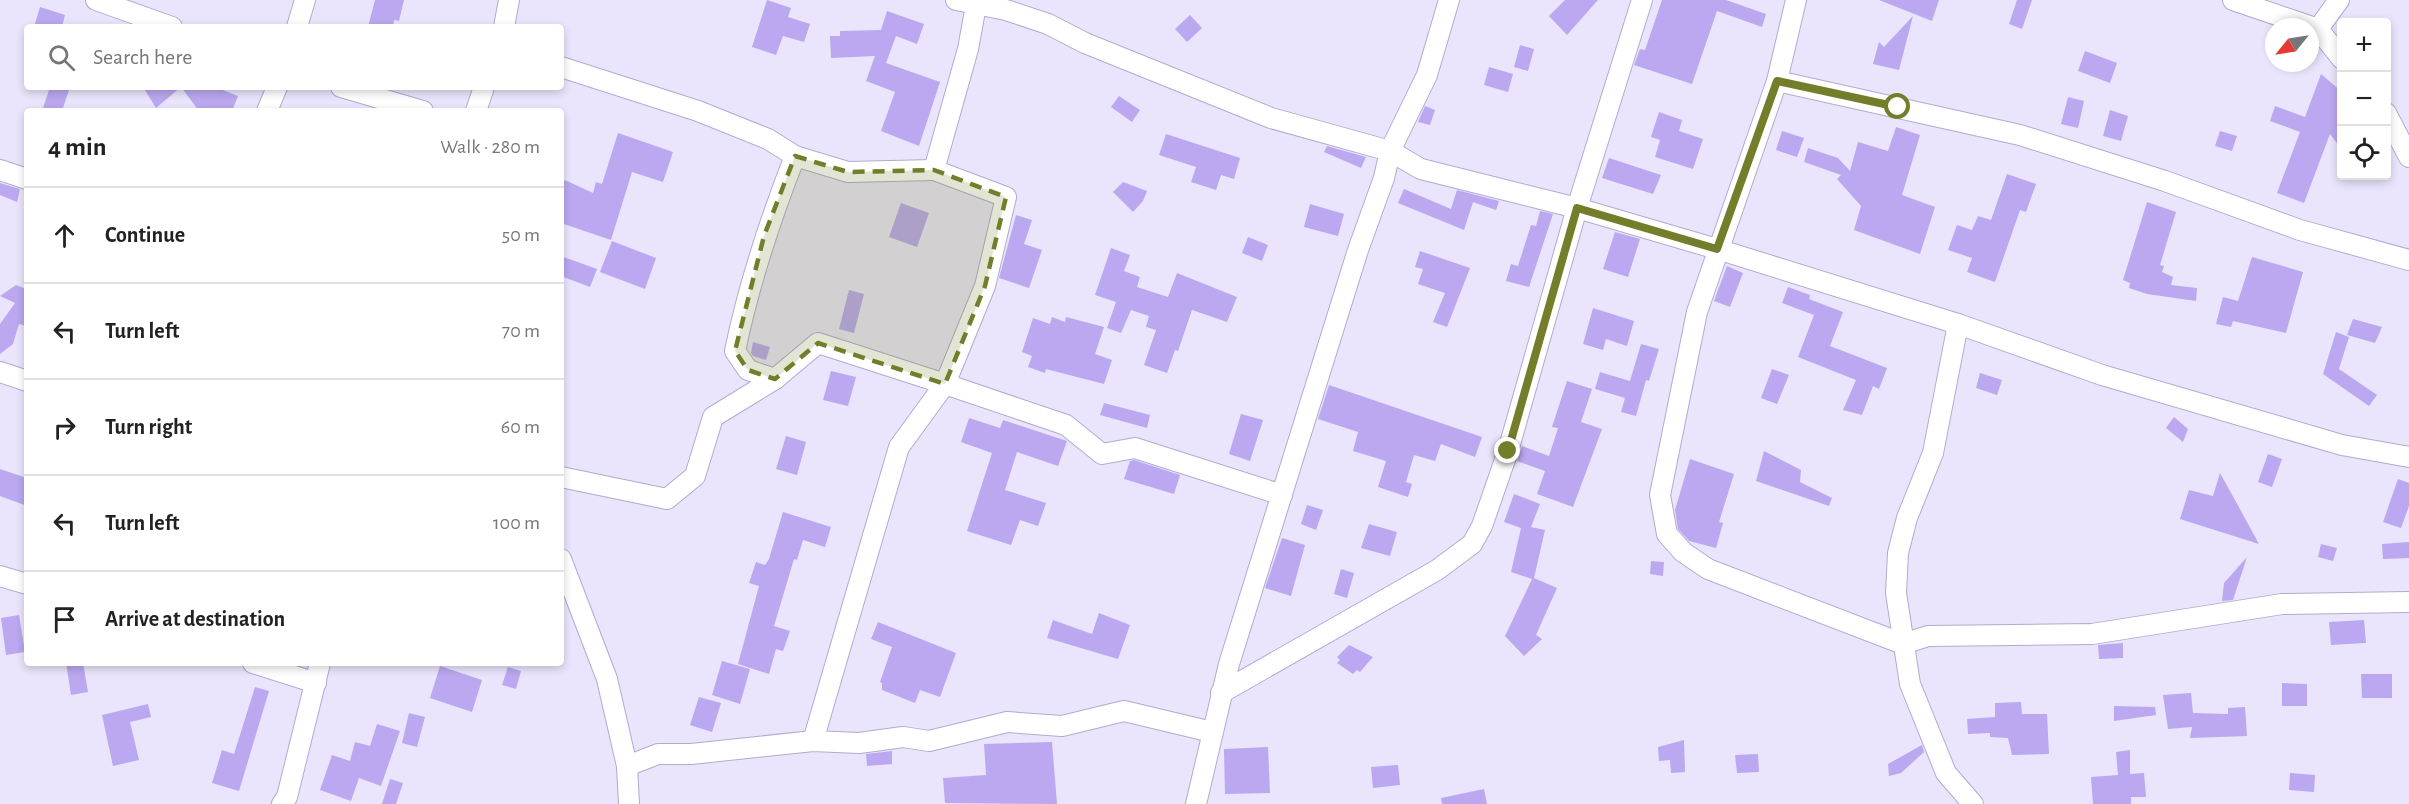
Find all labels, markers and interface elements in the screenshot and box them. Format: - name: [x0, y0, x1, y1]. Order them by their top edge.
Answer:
- north arrow: [2265, 18, 2319, 72]
- map controls: [2337, 18, 2391, 180]
- button: +: [2337, 18, 2391, 72]
- search box: [24, 24, 564, 90]
- icon: search: [45, 41, 78, 74]
- text: Search here: [93, 46, 192, 68]
- button: −: [2337, 72, 2391, 126]
- route start: [1884, 93, 1910, 119]
- button: locate: [2337, 126, 2391, 180]
- text: 4 min: [48, 134, 107, 160]
- text: Walk · 280 m: [440, 137, 540, 157]
- icon: ahead: [48, 219, 81, 252]
- text: Continue: [105, 224, 185, 246]
- text: 50 m: [502, 225, 540, 245]
- icon: left: [48, 315, 81, 348]
- text: Turn left: [105, 320, 179, 342]
- text: 70 m: [502, 321, 540, 341]
- icon: right: [48, 411, 81, 444]
- text: Turn right: [105, 416, 192, 438]
- text: 60 m: [501, 417, 540, 437]
- route end: [1494, 437, 1520, 463]
- icon: left: [48, 507, 81, 540]
- text: Turn left: [105, 512, 179, 534]
- text: 100 m: [493, 513, 540, 533]
- icon: arrive: [48, 603, 81, 636]
- text: Arrive at destination: [105, 608, 285, 630]

